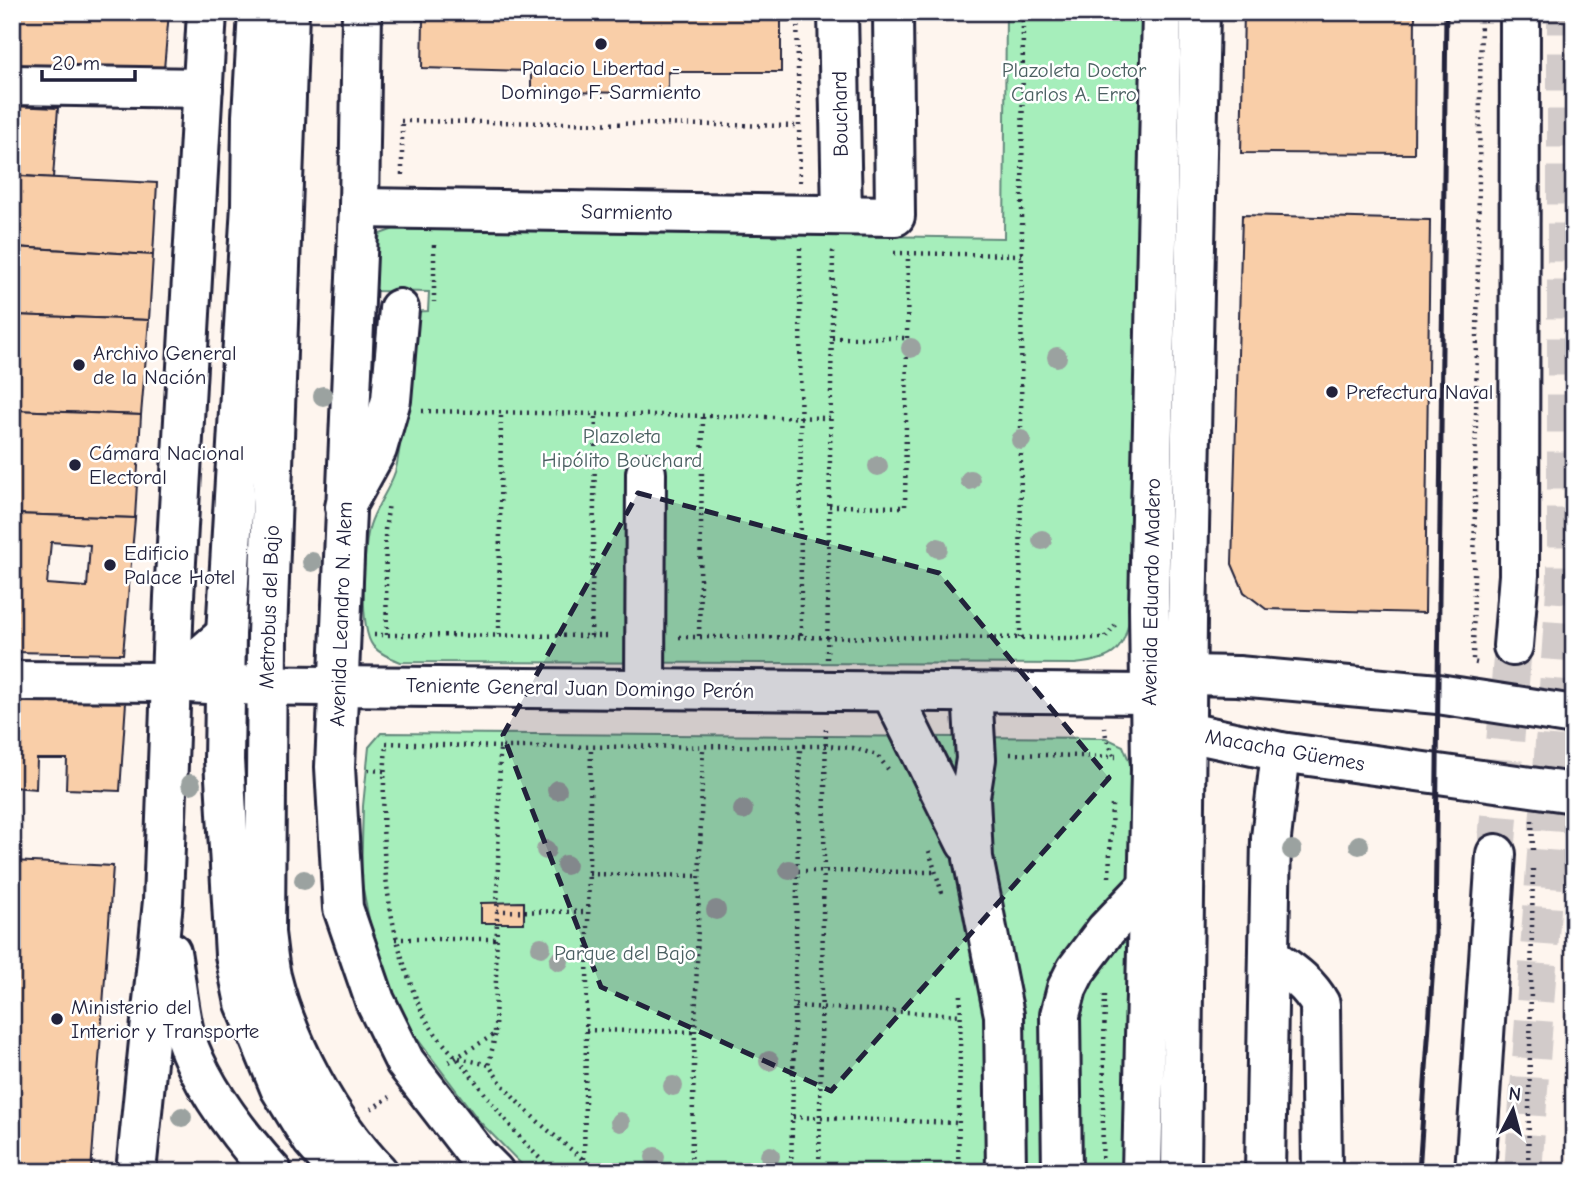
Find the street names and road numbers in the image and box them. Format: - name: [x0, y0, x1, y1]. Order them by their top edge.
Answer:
- street label: Bouchard: [827, 71, 853, 157]
- street label: Sarmiento: [581, 199, 673, 225]
- street label: Avenida Eduardo Madero: [1137, 478, 1165, 706]
- street label: Avenida Leandro N. Alem: [325, 501, 357, 727]
- street label: Metrobus del Bajo: [254, 525, 284, 689]
- street label: Teniente General Juan Domingo Perón: [406, 673, 754, 703]
- street label: Macacha Güemes: [1203, 724, 1367, 776]

